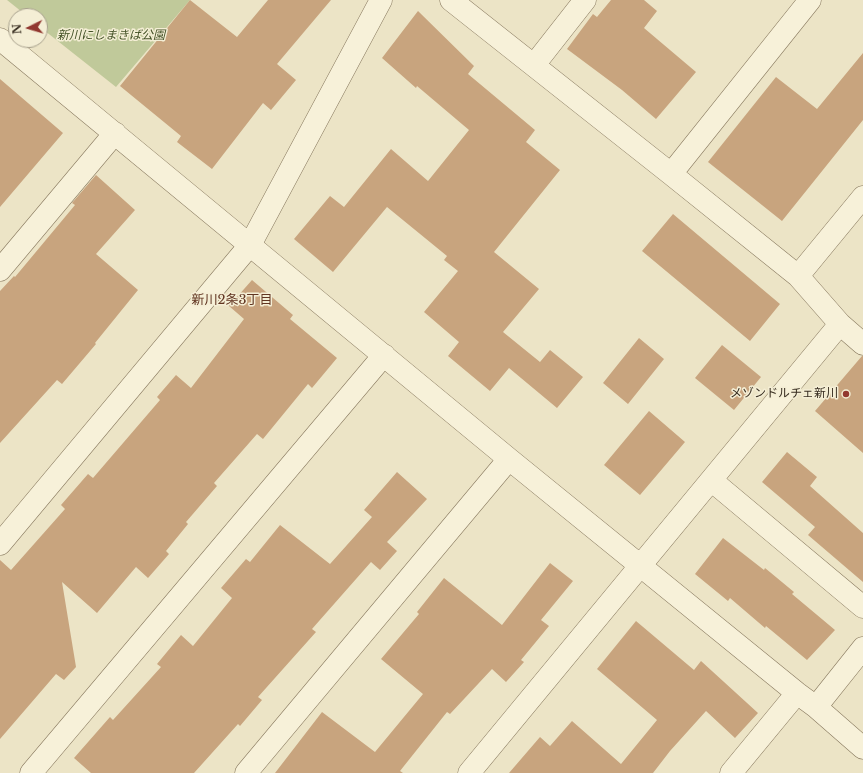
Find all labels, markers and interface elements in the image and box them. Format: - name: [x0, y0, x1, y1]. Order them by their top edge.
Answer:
- north arrow: [8, 8, 48, 48]
- text: N: [10, 23, 24, 35]
- park label: 新川にしまきば公園: [57, 29, 165, 43]
- district label: 新川2条3丁目: [191, 292, 273, 308]
- place label: メゾンドルチェ新川: [730, 387, 838, 401]
- marker: メゾンドルチェ新川: [841, 389, 851, 399]

